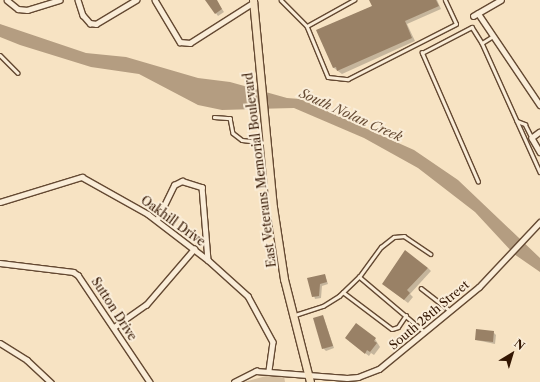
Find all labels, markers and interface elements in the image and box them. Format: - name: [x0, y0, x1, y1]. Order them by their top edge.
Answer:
- street label: East Veterans Memorial Boulevard: [241, 72, 279, 268]
- water label: South Nolan Creek: [297, 85, 405, 145]
- street label: Oakhill Drive: [138, 193, 208, 249]
- street label: Sutton Drive: [88, 275, 140, 343]
- street label: South 28th Street: [386, 277, 472, 353]
- north arrow: [492, 334, 532, 374]
- text: N: [511, 336, 527, 353]

